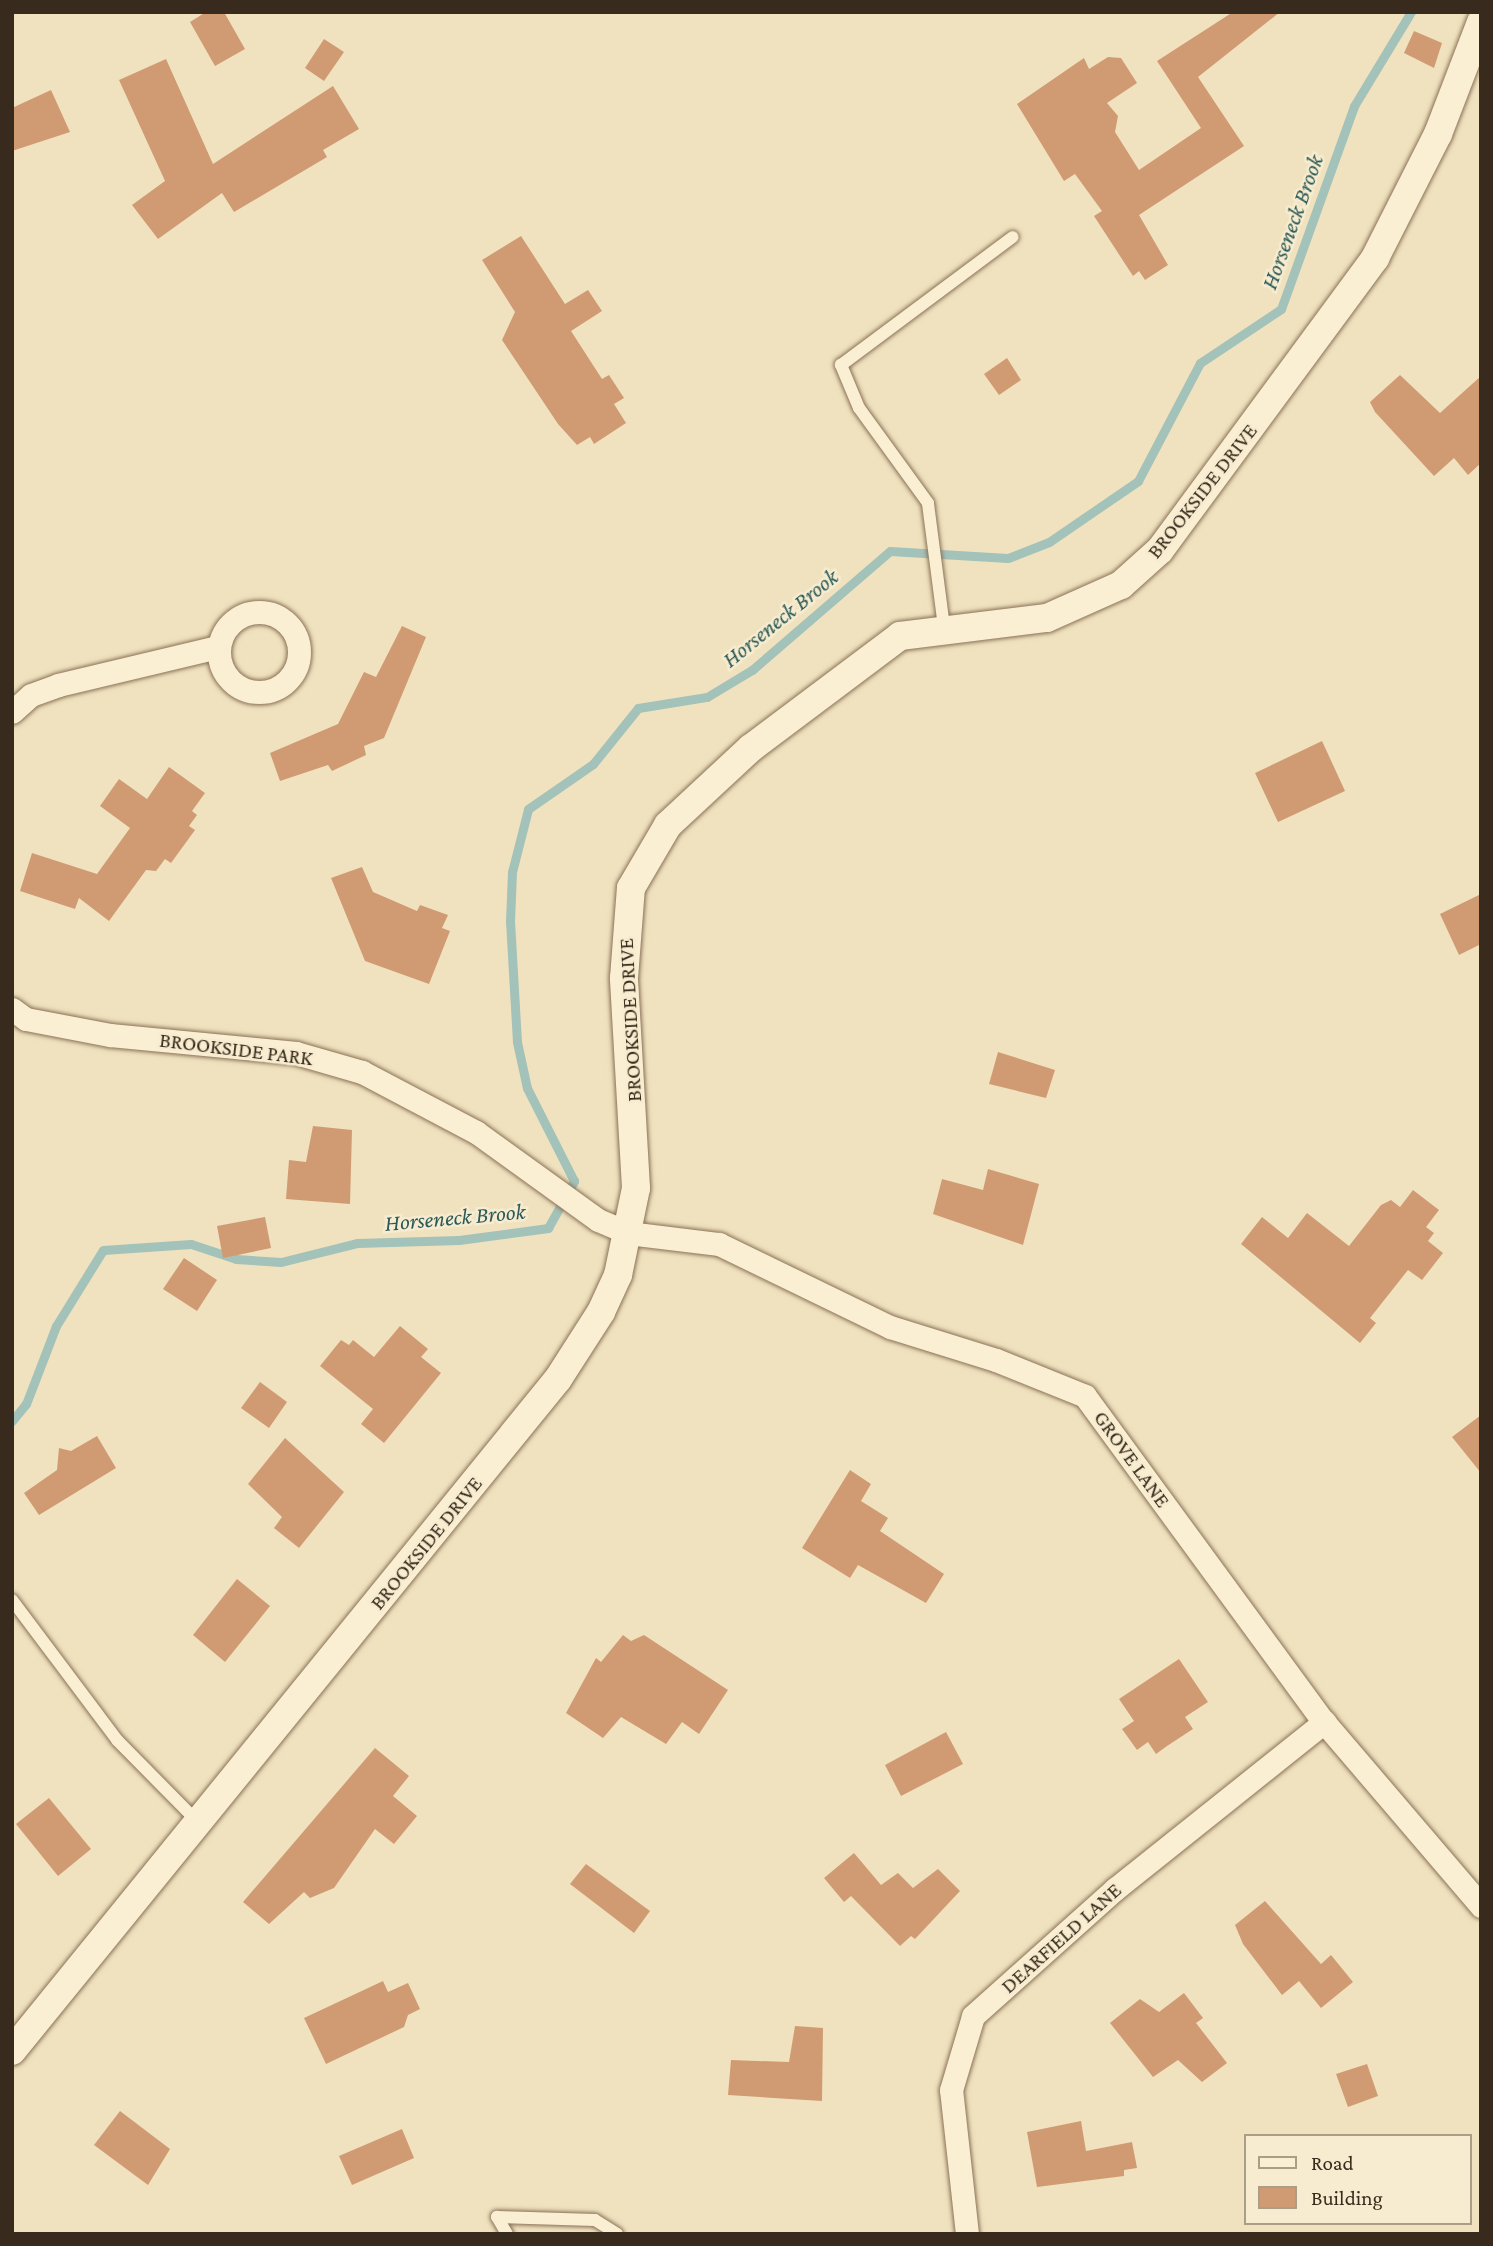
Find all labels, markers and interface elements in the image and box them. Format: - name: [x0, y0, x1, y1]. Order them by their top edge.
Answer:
- water label: Horseneck Brook: [1255, 151, 1329, 293]
- street label: BROOKSIDE DRIVE: [1142, 419, 1262, 563]
- water label: Horseneck Brook: [716, 563, 844, 673]
- street label: BROOKSIDE DRIVE: [613, 938, 647, 1102]
- street label: BROOKSIDE PARK: [158, 1027, 314, 1071]
- water label: Horseneck Brook: [383, 1197, 527, 1237]
- street label: GROVE LANE: [1088, 1406, 1176, 1512]
- street label: BROOKSIDE DRIVE: [365, 1471, 487, 1615]
- street label: DEARFIELD LANE: [996, 1877, 1126, 1999]
- legend: [1244, 2134, 1472, 2225]
- text: Road: [1311, 2151, 1354, 2175]
- text: Building: [1311, 2186, 1383, 2210]

